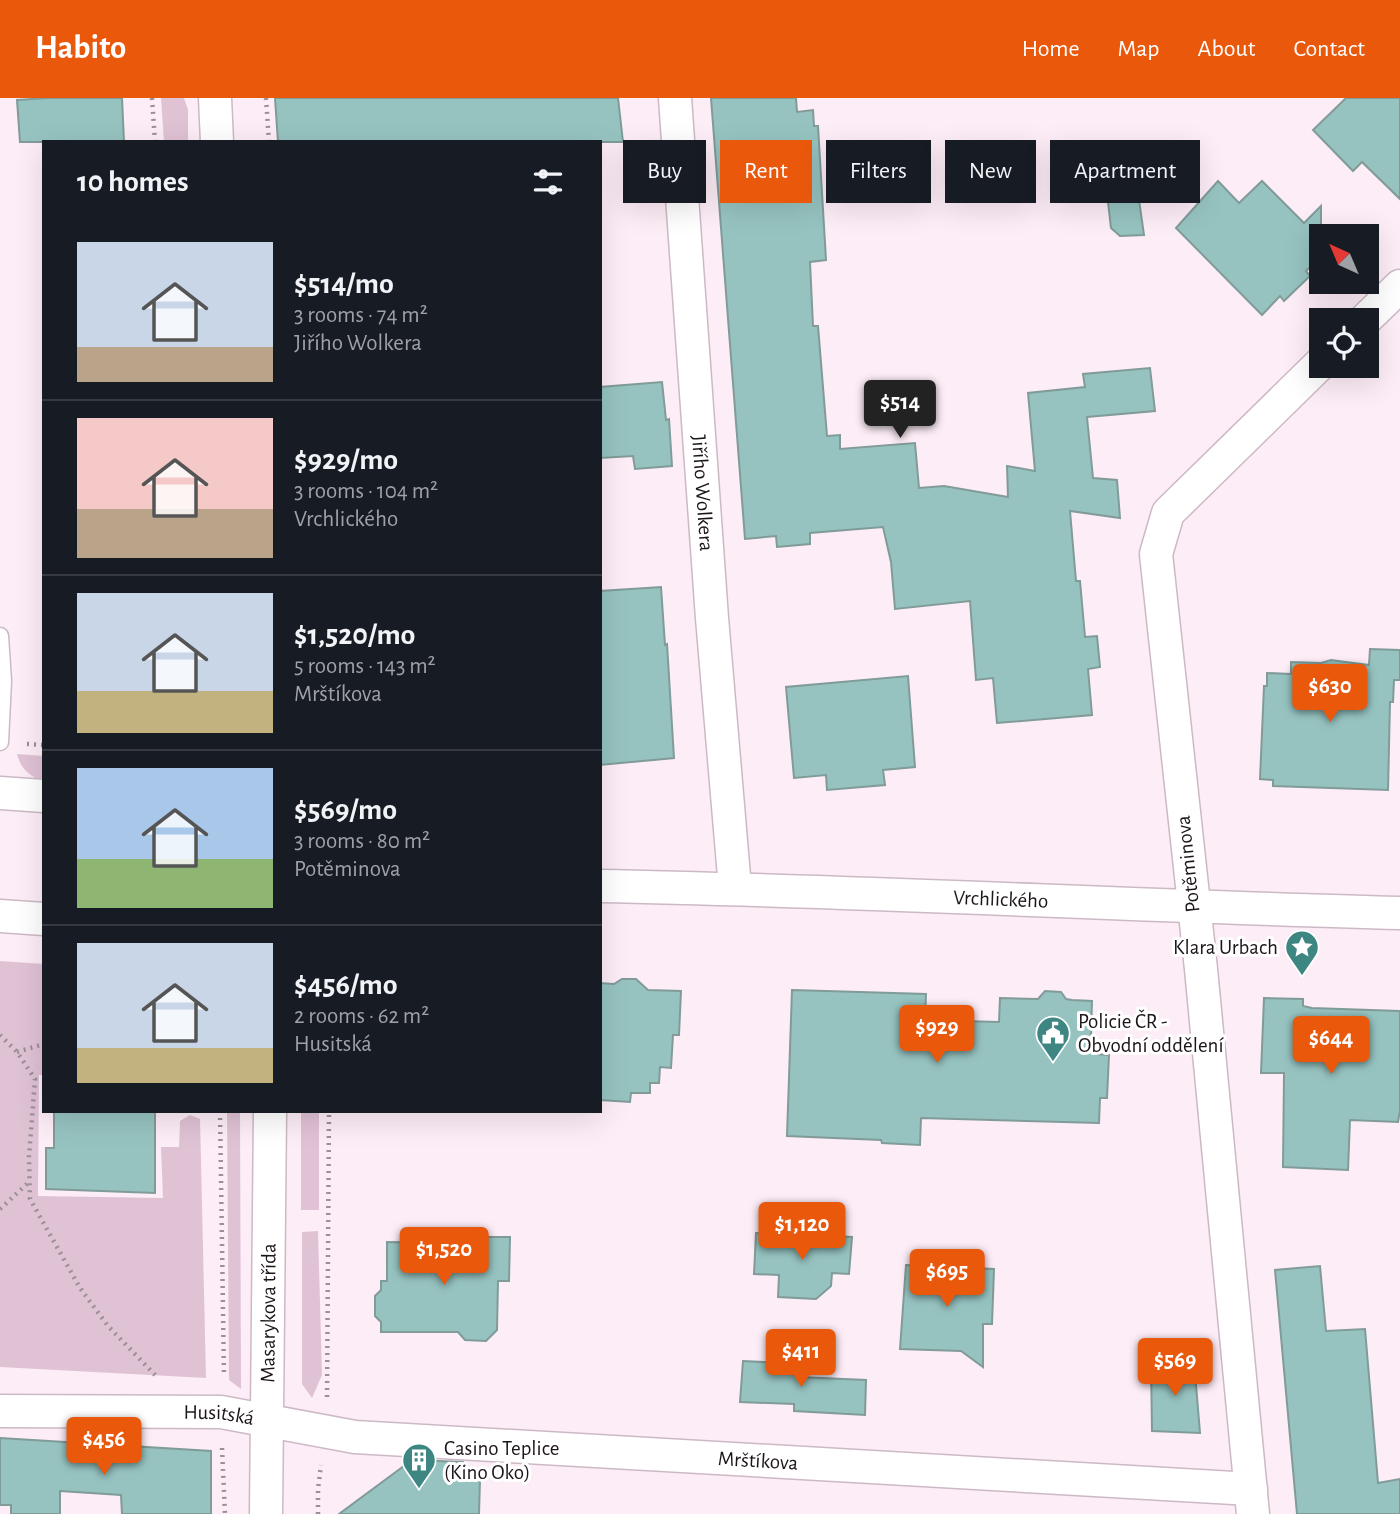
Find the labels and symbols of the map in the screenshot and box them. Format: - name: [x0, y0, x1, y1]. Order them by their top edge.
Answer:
- north arrow: [1309, 224, 1379, 294]
- pin: $514: [859, 380, 941, 440]
- street label: Jiřího Wolkera: [688, 434, 718, 552]
- pin: $630: [1289, 664, 1371, 724]
- street label: Potěminova: [1172, 814, 1204, 914]
- street label: Vrchlického: [953, 886, 1049, 911]
- place icon: Klara Urbach: [1283, 928, 1321, 977]
- place label: Klara Urbach: [1173, 937, 1278, 958]
- pin: $929: [896, 1006, 978, 1065]
- place label: Policie ČR - Obvodní oddělení: [1078, 1009, 1224, 1056]
- public building icon: Policie ČR - Obvodní oddělení: [1034, 1014, 1072, 1063]
- pin: $644: [1290, 1016, 1372, 1076]
- pin: $1,120: [745, 1202, 859, 1262]
- pin: $1,520: [387, 1228, 501, 1287]
- street label: Masarykova třída: [257, 1243, 279, 1383]
- pin: $695: [906, 1250, 988, 1309]
- pin: $411: [760, 1330, 842, 1389]
- pin: $569: [1134, 1338, 1216, 1398]
- street label: Husitská: [183, 1401, 256, 1429]
- pin: $456: [63, 1418, 145, 1477]
- place label: Casino Teplice (Kino Oko): [444, 1438, 559, 1483]
- building icon: Casino Teplice (Kino Oko): [400, 1441, 438, 1490]
- street label: Mrštíkova: [717, 1448, 799, 1473]

